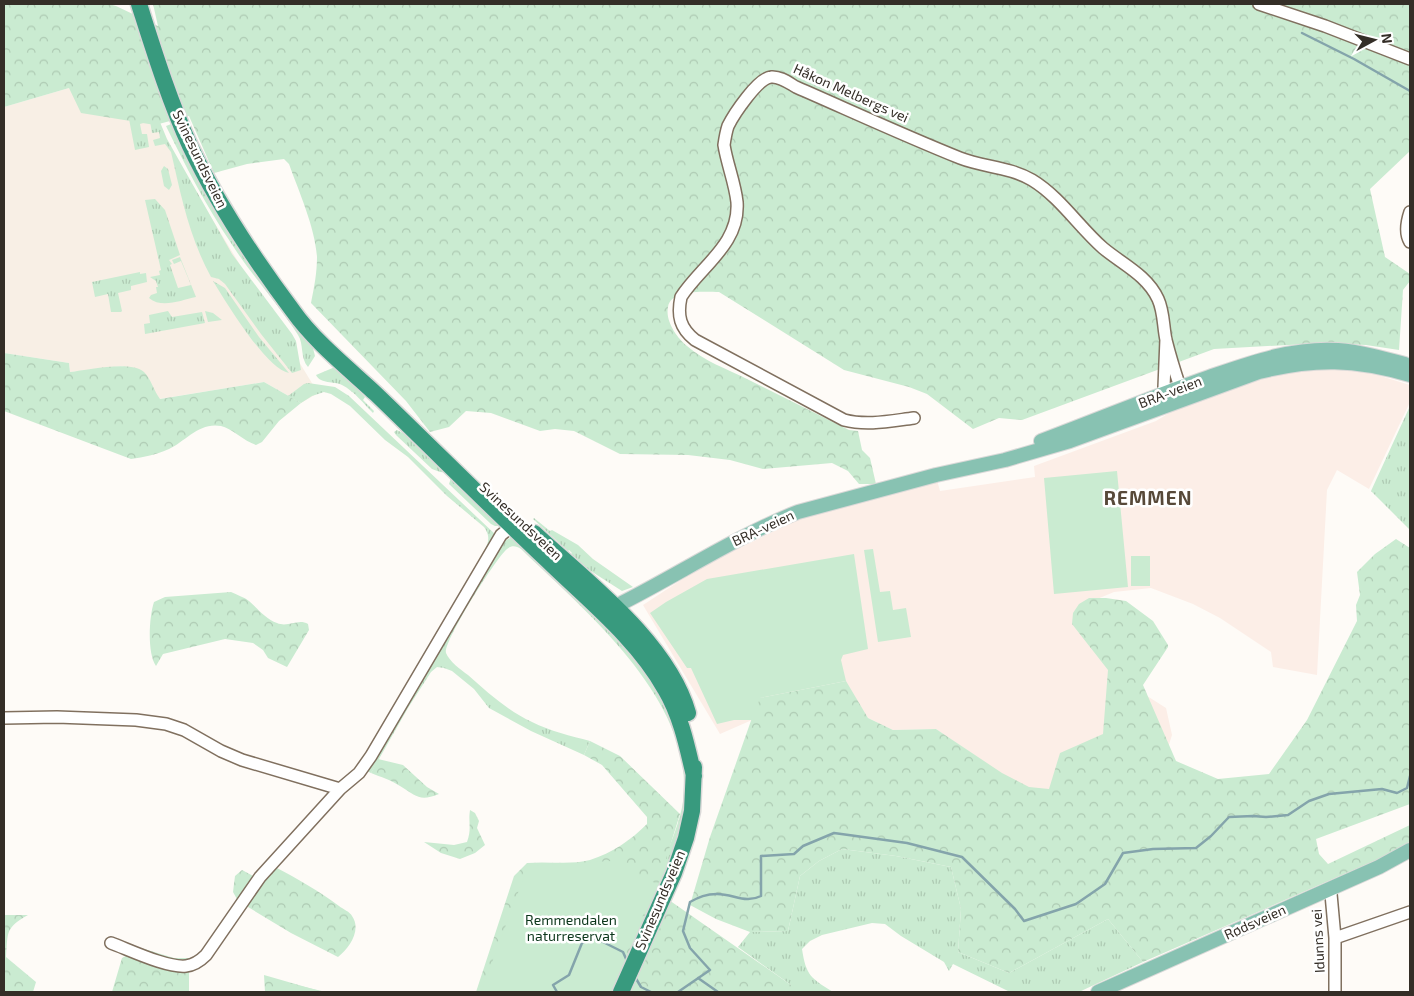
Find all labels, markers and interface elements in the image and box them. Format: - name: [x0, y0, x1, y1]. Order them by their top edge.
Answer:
- north arrow: [1349, 15, 1399, 65]
- text: N: [1378, 32, 1396, 44]
- street label: Håkon Melbergs vei: [791, 60, 911, 126]
- street label: Svinesundsveien: [169, 107, 231, 210]
- street label: BRA-veien: [1136, 372, 1204, 411]
- street label: Svinesundsveien: [477, 478, 566, 563]
- district label: REMMEN: [1104, 486, 1192, 509]
- street label: BRA-veien: [729, 506, 796, 549]
- street label: Svinesundsveien: [631, 847, 688, 952]
- street label: Rødsveien: [1221, 900, 1288, 943]
- street label: Idunns vei: [1307, 909, 1328, 974]
- park label: Remmendalen naturreservat: [525, 911, 617, 944]

